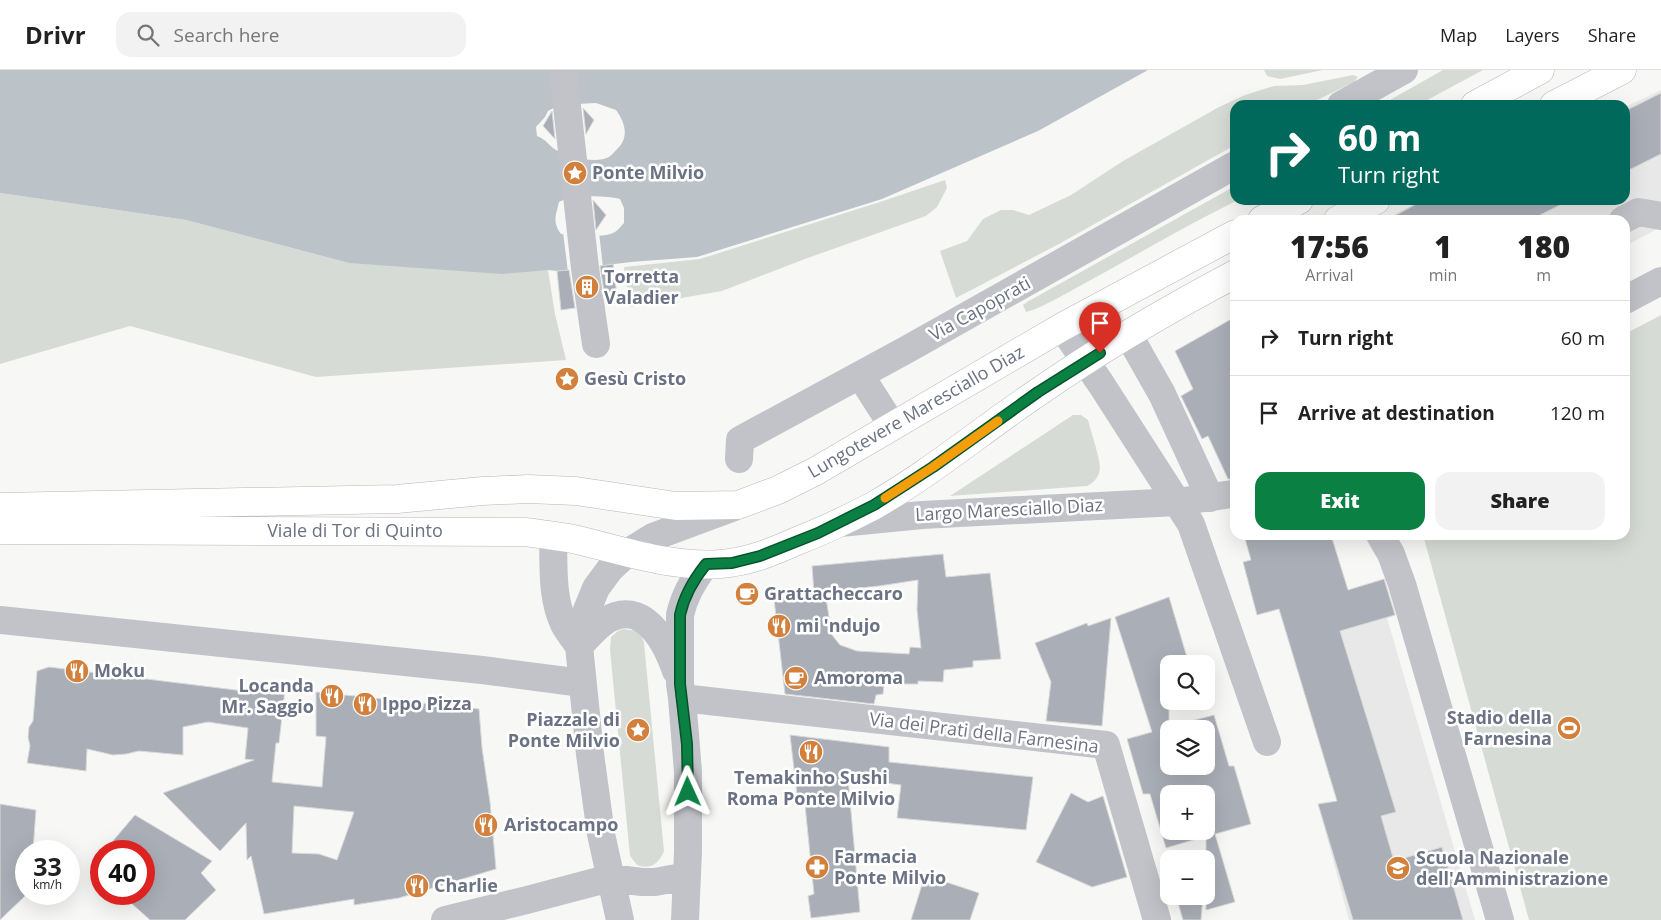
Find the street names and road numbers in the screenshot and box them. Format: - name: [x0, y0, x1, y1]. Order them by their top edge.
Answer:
- street label: Via Capoprati: [925, 270, 1035, 346]
- street label: Lungotevere Maresciallo Diaz: [803, 339, 1028, 483]
- street label: Largo Maresciallo Diaz: [914, 492, 1103, 526]
- street label: Viale di Tor di Quinto: [267, 518, 443, 542]
- street label: Via dei Prati della Farnesina: [868, 706, 1100, 758]

